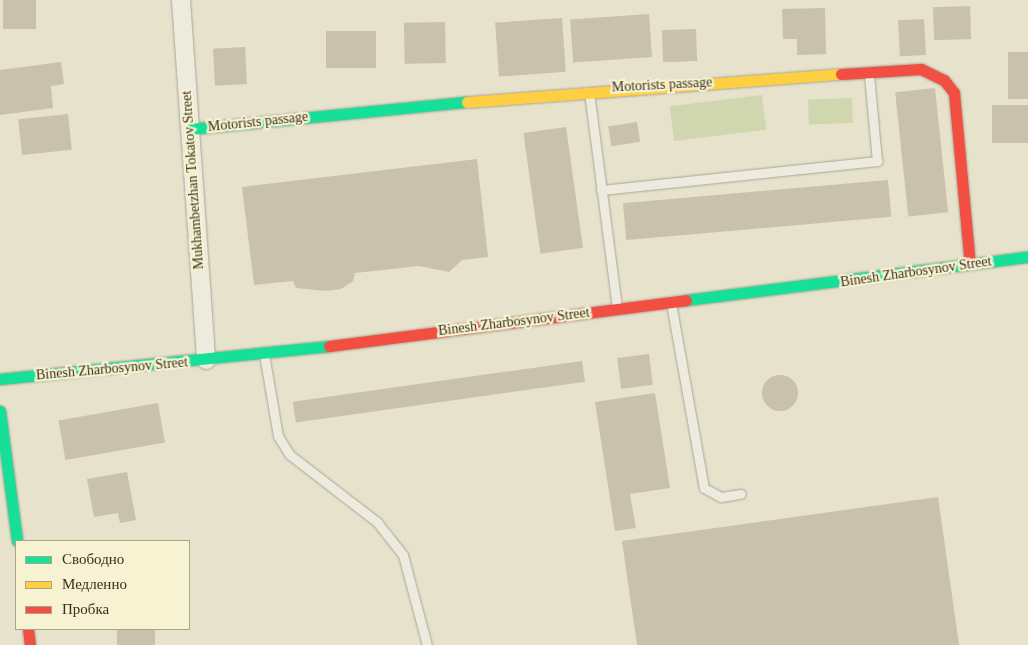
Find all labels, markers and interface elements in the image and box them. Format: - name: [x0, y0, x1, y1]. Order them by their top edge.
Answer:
- street label: Motorists passage: [611, 74, 713, 96]
- street label: Mukhambetzhan Tokatov Street: [178, 90, 208, 270]
- street label: Motorists passage: [207, 108, 309, 136]
- street label: Binesh Zharbosynov Street: [839, 253, 993, 291]
- street label: Binesh Zharbosynov Street: [437, 304, 591, 340]
- street label: Binesh Zharbosynov Street: [35, 354, 189, 384]
- legend: [15, 540, 190, 630]
- text: Свободно: [62, 551, 124, 567]
- text: Медленно: [62, 576, 127, 592]
- text: Пробка: [62, 601, 109, 617]

